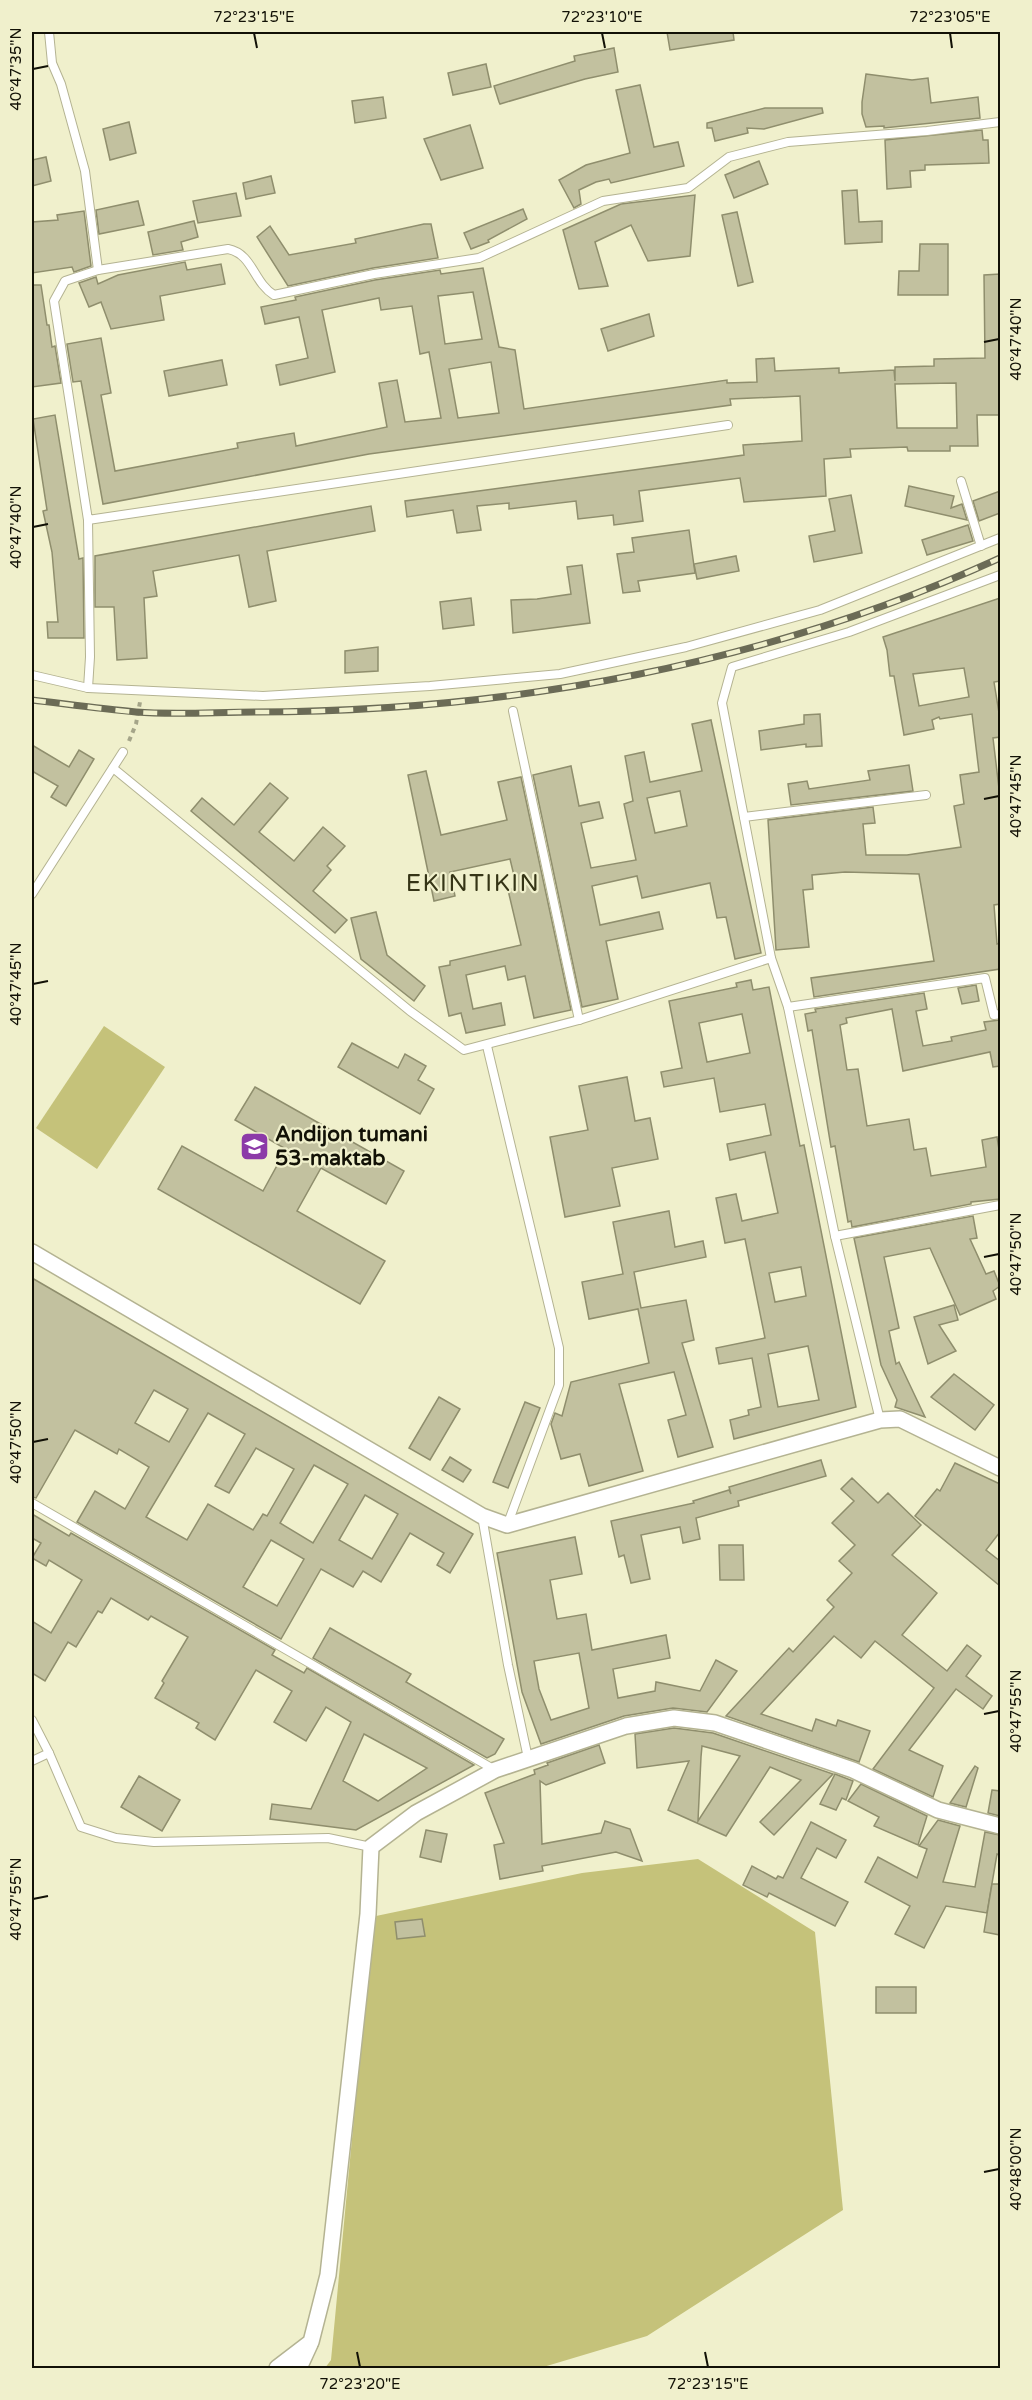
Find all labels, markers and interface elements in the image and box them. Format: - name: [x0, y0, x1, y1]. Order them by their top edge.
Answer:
- text: 72°23'15"E: [213, 8, 295, 26]
- text: 72°23'10"E: [561, 8, 643, 26]
- text: 72°23'05"E: [909, 8, 991, 26]
- text: 40°47'35"N: [7, 27, 25, 111]
- text: 40°47'40"N: [1007, 297, 1025, 381]
- text: 40°47'40"N: [7, 485, 25, 569]
- text: 40°47'45"N: [1007, 754, 1025, 838]
- district label: EKINTIKIN: [406, 869, 540, 898]
- text: 40°47'45"N: [7, 942, 25, 1026]
- place label: Andijon tumani 53-maktab: [275, 1122, 428, 1171]
- school or university icon: Andijon tumani 53-maktab: [238, 1130, 270, 1162]
- text: 40°47'50"N: [1007, 1212, 1025, 1296]
- text: 40°47'50"N: [7, 1400, 25, 1484]
- text: 40°47'55"N: [1007, 1669, 1025, 1753]
- text: 40°47'55"N: [7, 1857, 25, 1941]
- text: 40°48'00"N: [1007, 2127, 1025, 2211]
- text: 72°23'20"E: [319, 2375, 401, 2393]
- text: 72°23'15"E: [667, 2375, 749, 2393]

